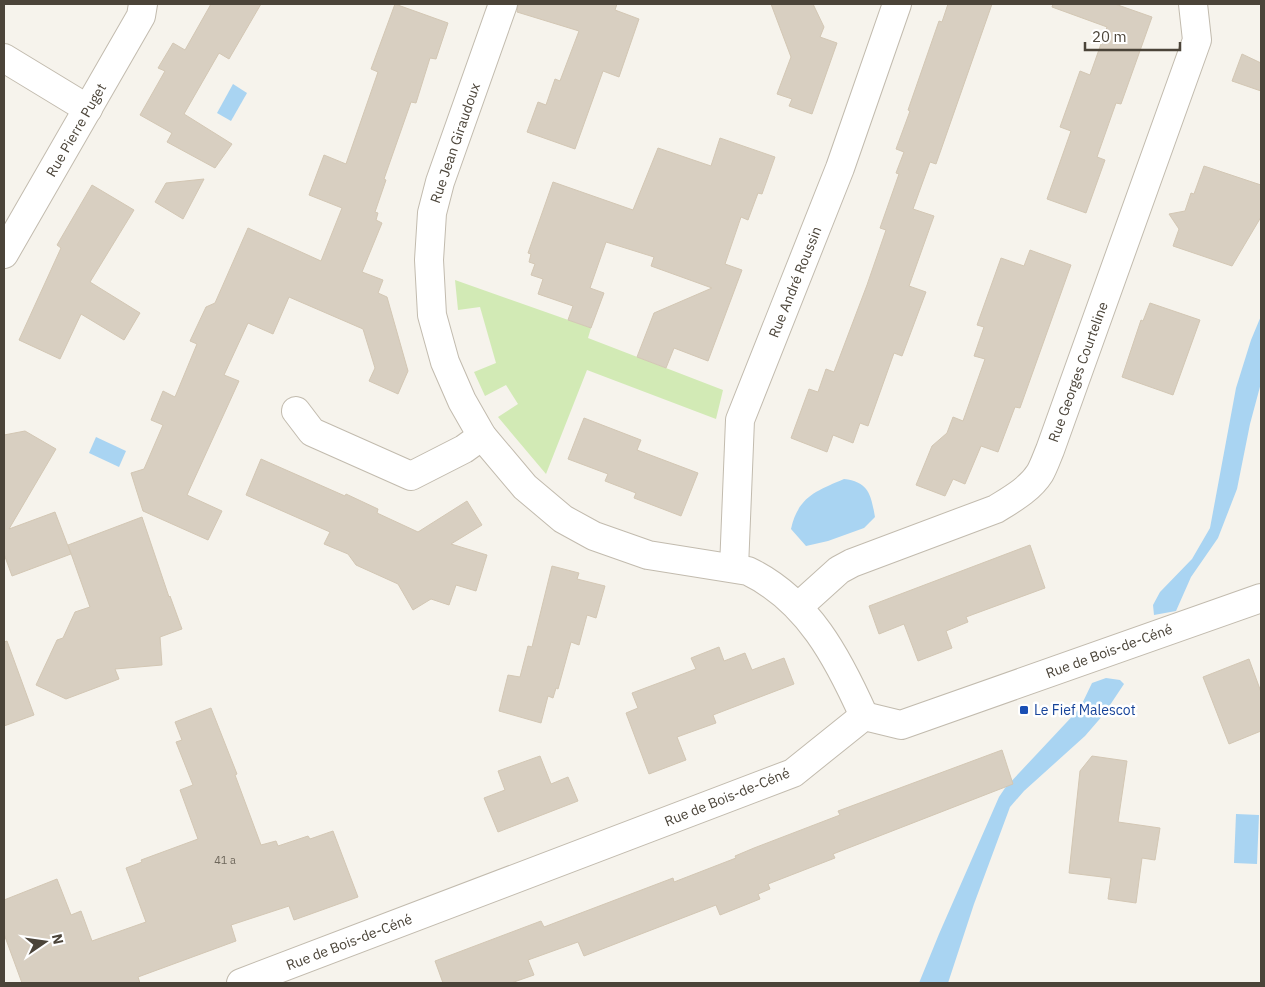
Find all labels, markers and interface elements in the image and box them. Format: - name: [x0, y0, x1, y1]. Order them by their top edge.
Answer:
- scale bar: [1085, 20, 1180, 52]
- text: 20 m: [1092, 27, 1127, 46]
- street label: Rue Pierre Puget: [42, 80, 110, 180]
- street label: Rue Jean Giraudoux: [426, 80, 484, 206]
- street label: Rue André Roussin: [764, 224, 826, 340]
- street label: Rue Georges Courteline: [1044, 299, 1112, 445]
- street label: Rue de Bois-de-Céné: [1043, 620, 1175, 682]
- place label: Le Fief Malescot: [1034, 701, 1136, 719]
- marker: Le Fief Malescot: [1018, 704, 1030, 716]
- street label: Rue de Bois-de-Céné: [662, 764, 793, 830]
- house number: 41 a: [214, 853, 236, 867]
- street label: Rue de Bois-de-Céné: [283, 910, 415, 974]
- north arrow: [20, 917, 70, 967]
- text: N: [48, 932, 68, 946]

